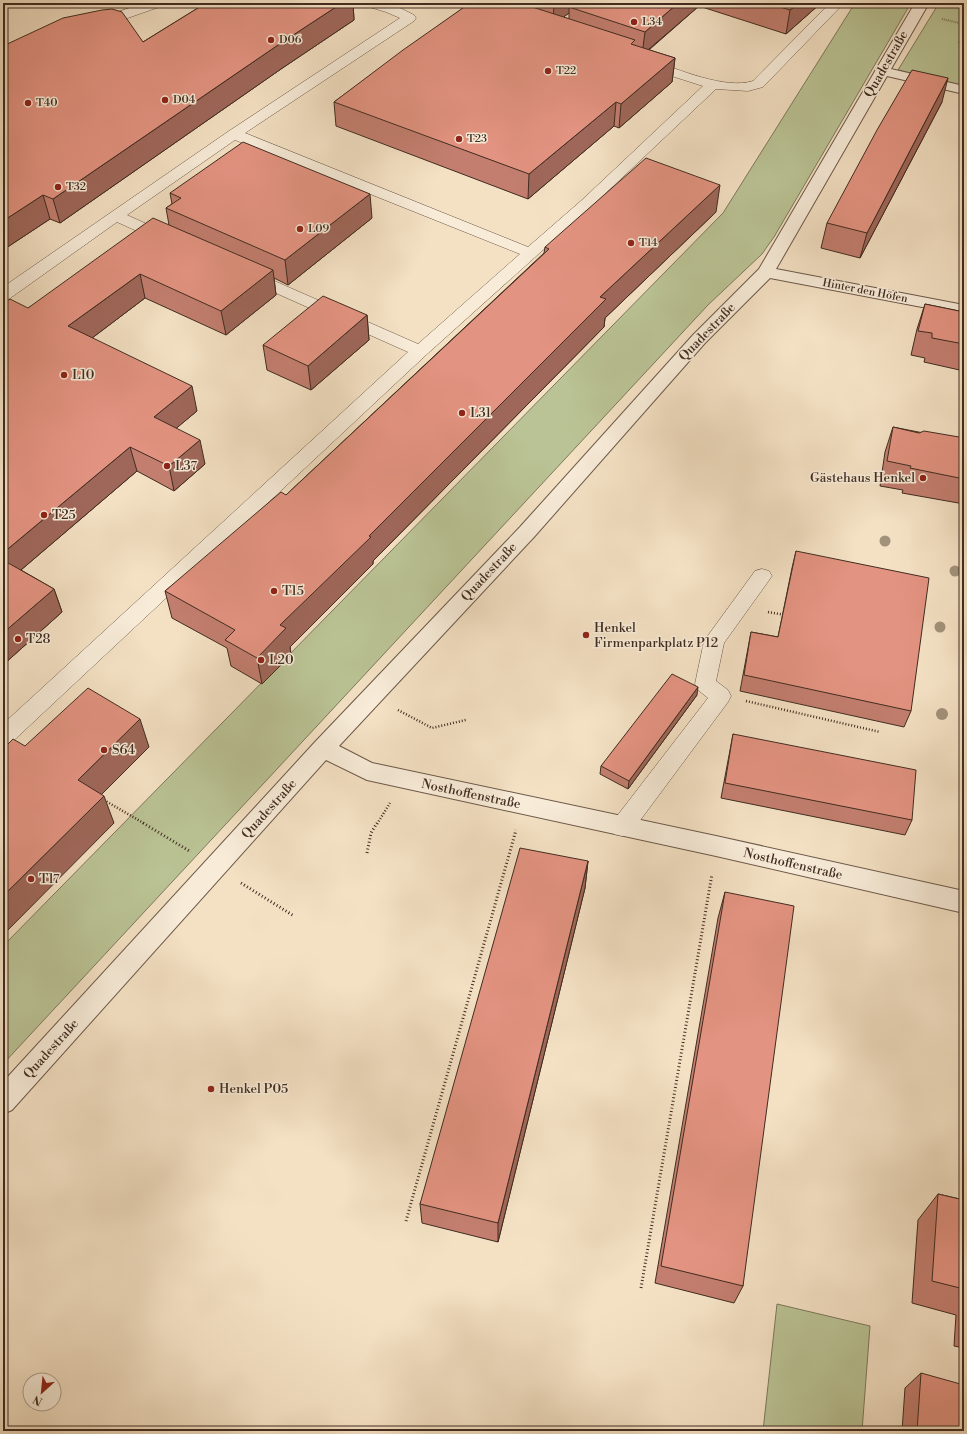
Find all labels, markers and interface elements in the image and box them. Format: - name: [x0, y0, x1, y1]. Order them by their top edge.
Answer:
- place label: L34: [642, 15, 663, 29]
- marker: L34: [629, 17, 639, 27]
- street label: Quadestraße: [860, 27, 912, 100]
- place label: D06: [279, 33, 302, 47]
- marker: D06: [266, 35, 276, 45]
- place label: T22: [556, 64, 576, 78]
- marker: T22: [543, 66, 553, 76]
- place label: D04: [173, 93, 196, 107]
- marker: D04: [160, 95, 170, 105]
- place label: T40: [36, 96, 58, 110]
- marker: T40: [23, 98, 33, 108]
- place label: T23: [467, 132, 487, 146]
- marker: T23: [454, 134, 464, 144]
- place label: T32: [66, 180, 86, 194]
- marker: T32: [53, 182, 63, 192]
- place label: L09: [308, 222, 330, 236]
- marker: L09: [295, 224, 305, 234]
- place label: T14: [639, 236, 658, 250]
- marker: T14: [626, 238, 636, 248]
- street label: Hinter den Höfen: [821, 276, 909, 306]
- street label: Quadestraße: [675, 299, 739, 364]
- place label: L10: [72, 367, 95, 383]
- marker: L10: [59, 370, 69, 380]
- place label: L31: [470, 405, 491, 421]
- marker: L31: [457, 408, 467, 418]
- place label: L37: [175, 458, 198, 474]
- marker: L37: [162, 461, 172, 471]
- place label: Gästehaus Henkel: [810, 470, 915, 486]
- marker: Gästehaus Henkel: [918, 473, 928, 483]
- place label: T25: [52, 507, 76, 523]
- marker: T25: [39, 510, 49, 520]
- street label: Quadestraße: [458, 539, 521, 605]
- place label: T15: [282, 583, 304, 599]
- marker: T15: [269, 586, 279, 596]
- place label: Henkel Firmenparkplatz P12: [594, 620, 718, 651]
- marker: Henkel Firmenparkplatz P12: [581, 630, 591, 640]
- place label: T28: [26, 631, 51, 647]
- marker: T28: [13, 634, 23, 644]
- place label: L20: [269, 652, 294, 668]
- marker: L20: [256, 655, 266, 665]
- place label: S64: [112, 742, 136, 758]
- marker: S64: [99, 745, 109, 755]
- street label: Quadestraße: [238, 776, 300, 842]
- street label: Nosthoffenstraße: [420, 776, 523, 812]
- street label: Nosthoffenstraße: [742, 845, 844, 883]
- place label: T17: [39, 871, 60, 887]
- marker: T17: [26, 874, 36, 884]
- street label: Quadestraße: [20, 1016, 82, 1082]
- place label: Henkel P05: [219, 1081, 288, 1097]
- marker: Henkel P05: [206, 1084, 216, 1094]
- north arrow: [22, 1372, 62, 1412]
- text: N: [31, 1392, 45, 1408]

